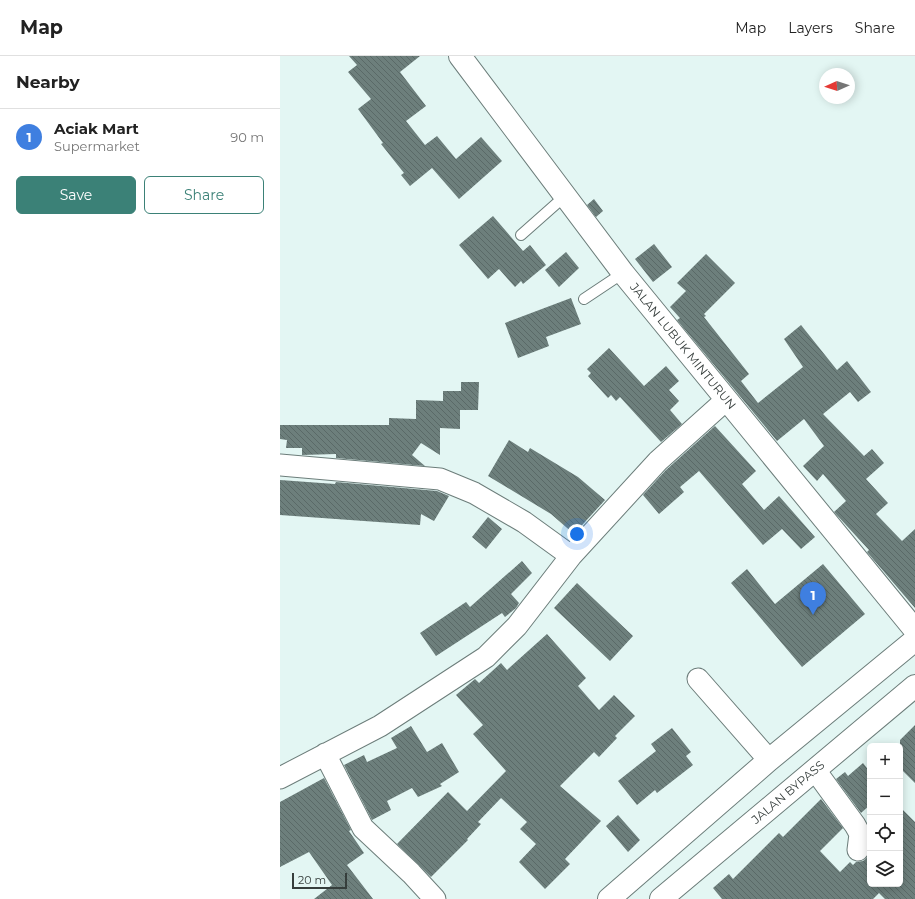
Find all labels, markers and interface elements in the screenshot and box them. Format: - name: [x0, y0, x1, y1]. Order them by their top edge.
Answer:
- text: Map: [20, 16, 63, 39]
- text: Map: [735, 19, 766, 37]
- text: Layers: [788, 19, 833, 37]
- text: Share: [855, 19, 895, 37]
- north arrow: [819, 68, 855, 104]
- text: Nearby: [16, 72, 80, 92]
- text: Aciak Mart: [54, 119, 139, 138]
- text: 1: [26, 129, 32, 145]
- text: 90 m: [230, 129, 264, 145]
- text: Supermarket: [54, 138, 140, 154]
- button: Save: [16, 176, 136, 214]
- button: Share: [144, 176, 264, 214]
- street label: JALAN LUBUK MINTURUN: [627, 279, 739, 412]
- your location: [567, 524, 587, 544]
- pin: 1: [800, 582, 826, 615]
- map controls: [867, 743, 903, 887]
- button: +: [867, 743, 903, 779]
- street label: JALAN BYPASS: [748, 757, 827, 827]
- button: −: [867, 779, 903, 815]
- button: locate: [867, 815, 903, 851]
- button: layers: [867, 851, 903, 887]
- scale bar: [292, 871, 347, 890]
- text: 20 m: [298, 873, 326, 887]

